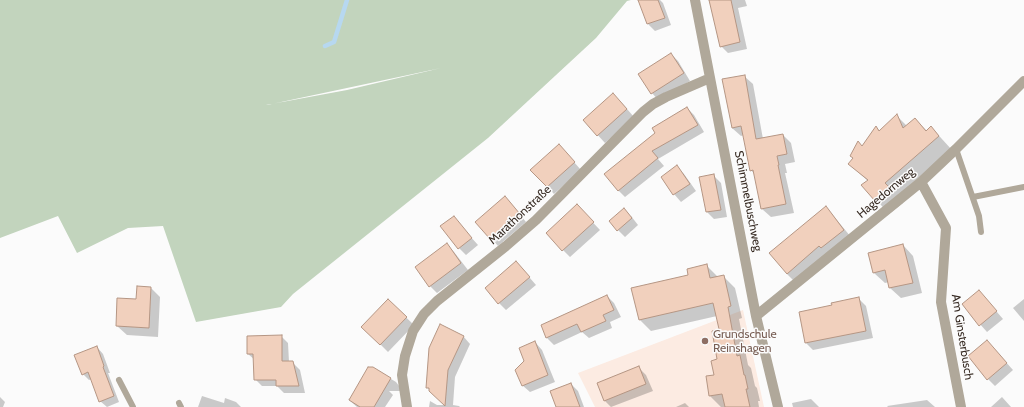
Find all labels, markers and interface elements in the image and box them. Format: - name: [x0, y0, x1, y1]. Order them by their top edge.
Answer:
- street label: Schimmelbuschweg: [731, 150, 765, 252]
- street label: Hagedornweg: [854, 165, 918, 221]
- street label: Marathonstraße: [486, 182, 554, 248]
- street label: Am Ginsterbusch: [948, 293, 976, 381]
- place label: Grundschule Reinshagen: [713, 327, 777, 355]
- marker: Grundschule Reinshagen: [700, 336, 710, 346]

